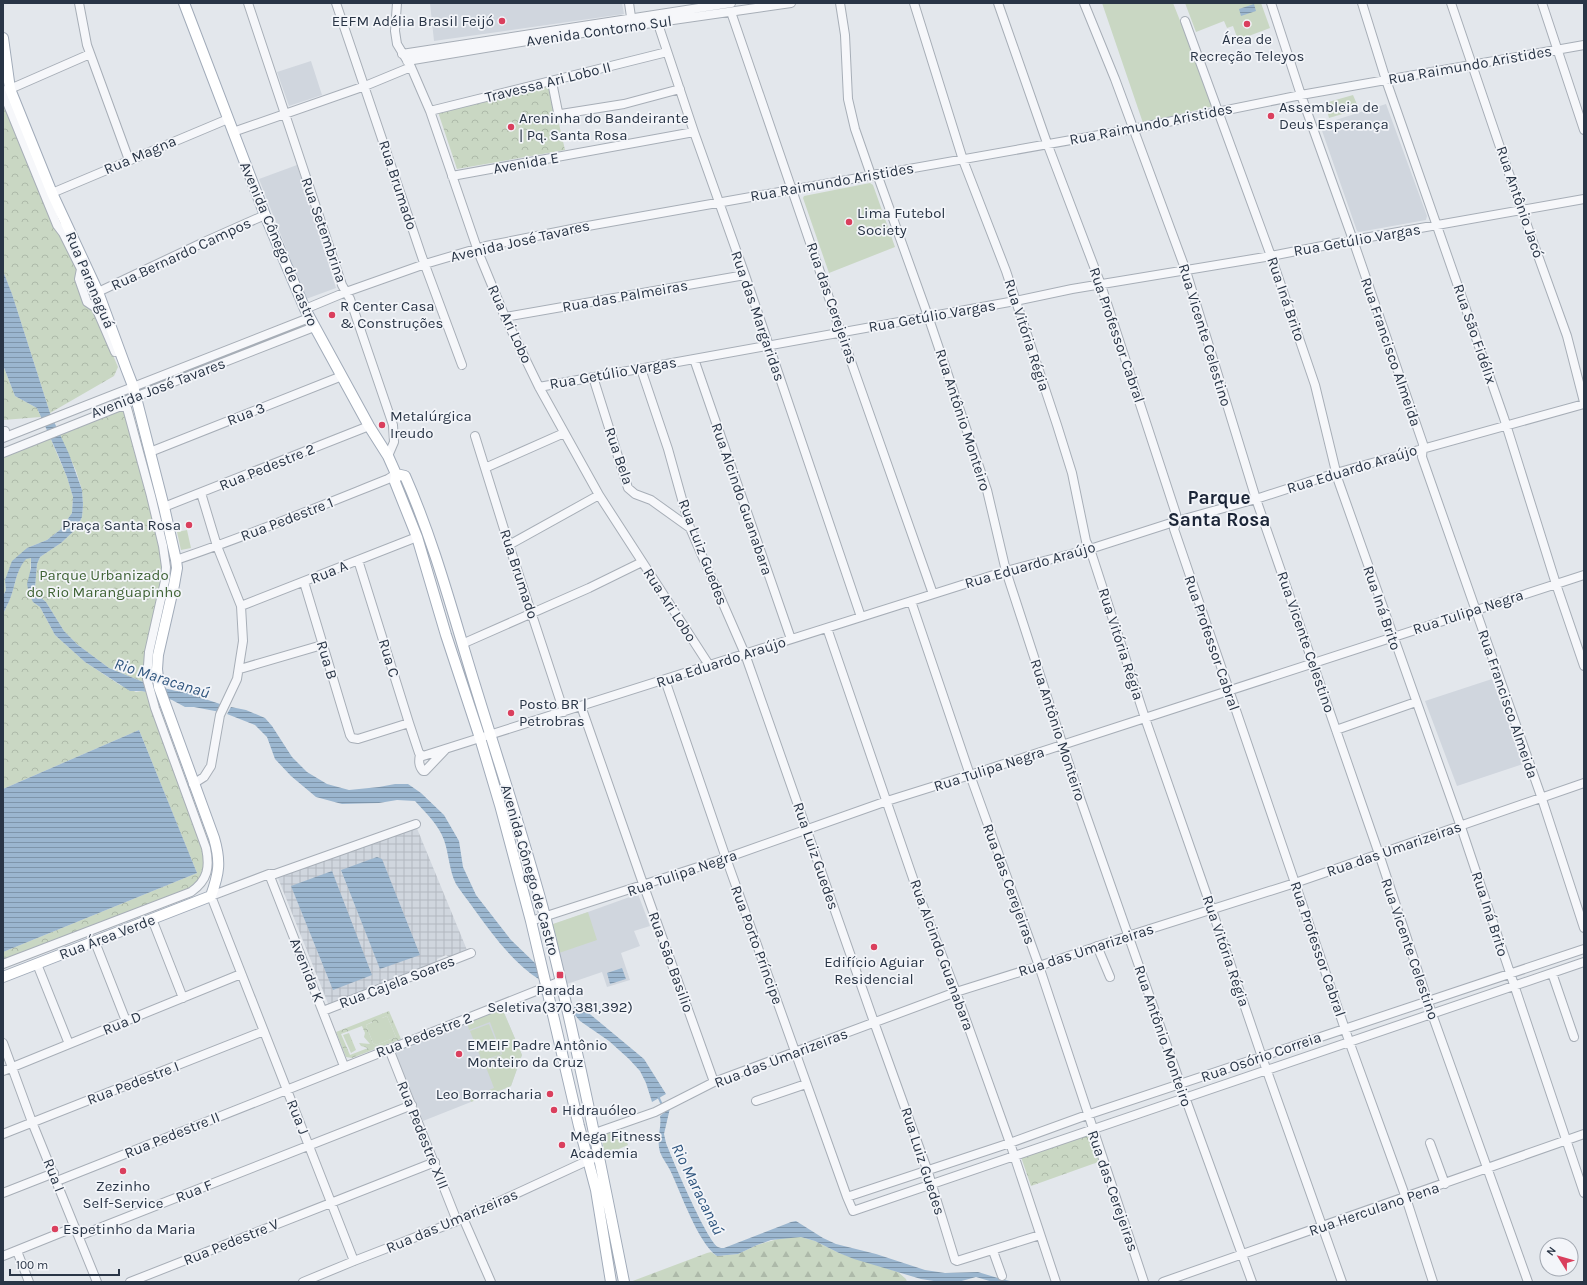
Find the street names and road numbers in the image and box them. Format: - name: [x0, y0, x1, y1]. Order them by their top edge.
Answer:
- street label: Avenida Contorno Sul: [525, 12, 673, 50]
- street label: Rua Raimundo Aristides: [1387, 42, 1553, 88]
- street label: Travessa Ari Lobo II: [483, 58, 613, 106]
- street label: Rua Raimundo Aristides: [1068, 99, 1234, 149]
- street label: Rua Magna: [101, 132, 179, 178]
- street label: Rua Brumado: [375, 138, 421, 232]
- street label: Rua Antônio Jacó: [1492, 144, 1548, 260]
- street label: Avenida E: [492, 148, 560, 178]
- street label: Avenida Cônego de Castro: [236, 159, 322, 329]
- street label: Rua Raimundo Aristides: [749, 159, 915, 205]
- street label: Rua Setembrina: [298, 175, 350, 285]
- street label: Rua Bernardo Campos: [108, 214, 254, 294]
- street label: Avenida José Tavares: [449, 216, 591, 266]
- street label: Rua Getúlio Vargas: [1292, 220, 1422, 260]
- street label: Rua Paranaguá: [62, 229, 118, 331]
- street label: Rua das Cerejeiras: [803, 240, 861, 366]
- street label: Rua das Margaridas: [727, 249, 789, 383]
- street label: Rua Iná Brito: [1263, 254, 1309, 344]
- street label: Rua Vicente Celestino: [1175, 261, 1235, 409]
- street label: Rua Professor Cabral: [1085, 265, 1149, 405]
- street label: Rua Francisco Almeida: [1357, 275, 1425, 429]
- street label: Rua das Palmeiras: [561, 276, 689, 316]
- street label: Rua Vitória Régia: [1000, 277, 1054, 393]
- street label: Rua Ari Lobo: [484, 282, 536, 366]
- street label: Rua São Fidélix: [1449, 282, 1501, 387]
- street label: Rua Getúlio Vargas: [867, 296, 997, 336]
- street label: Rua Antônio Monteiro: [932, 347, 994, 493]
- street label: Rua Getúlio Vargas: [548, 353, 678, 393]
- street label: Avenida José Tavares: [88, 354, 228, 422]
- street label: Rua 3: [225, 399, 267, 429]
- street label: Rua Alcindo Guanabara: [707, 420, 777, 578]
- street label: Rua Bela: [601, 425, 637, 487]
- street label: Rua Pedestre 2: [217, 440, 317, 494]
- street label: Rua Eduardo Araújo: [1285, 441, 1419, 497]
- street label: Rua Pedestre 1: [238, 493, 336, 545]
- street label: Rua Luiz Guedes: [674, 496, 732, 608]
- street label: Rua Brumado: [496, 527, 542, 621]
- street label: Rua Eduardo Araújo: [963, 538, 1097, 592]
- street label: Rua A: [308, 556, 351, 588]
- street label: Rua Iná Brito: [1359, 563, 1405, 653]
- street label: Rua Ari Lobo: [639, 565, 701, 645]
- street label: Rua Vicente Celestino: [1273, 569, 1339, 715]
- street label: Rua Professor Cabral: [1180, 573, 1244, 713]
- street label: Rua Vitória Régia: [1094, 586, 1148, 702]
- street label: Rua Tulipa Negra: [1411, 586, 1525, 638]
- street label: Rua Francisco Almeida: [1474, 627, 1542, 781]
- street label: Rua Eduardo Araújo: [654, 633, 788, 691]
- street label: Rua C: [375, 637, 403, 679]
- street label: Rua B: [313, 639, 341, 681]
- street label: Rua Antônio Monteiro: [1027, 657, 1089, 803]
- street label: Rua Tulipa Negra: [932, 743, 1046, 795]
- street label: Avenida Cônego de Castro: [497, 783, 563, 957]
- street label: Rua Luiz Guedes: [789, 800, 843, 912]
- street label: Rua das Umarizeiras: [1324, 817, 1464, 881]
- street label: Rua das Cerejeiras: [979, 821, 1039, 947]
- street label: Rua Tulipa Negra: [625, 846, 739, 900]
- street label: Rua Iná Brito: [1468, 869, 1512, 959]
- street label: Rua Vicente Celestino: [1377, 876, 1443, 1022]
- street label: Rua Alcindo Guanabara: [906, 877, 978, 1033]
- street label: Rua Professor Cabral: [1286, 879, 1350, 1019]
- street label: Rua Porto Príncipe: [727, 883, 787, 1007]
- street label: Rua Vitória Régia: [1199, 893, 1253, 1009]
- street label: Rua São Basilio: [644, 909, 698, 1015]
- street label: Rua Área Verde: [56, 910, 158, 964]
- street label: Rua das Umarizeiras: [1016, 920, 1156, 980]
- street label: Avenida K: [286, 936, 328, 1004]
- street label: Rua Cajela Soares: [337, 952, 457, 1012]
- street label: Rua Antônio Monteiro: [1130, 963, 1196, 1109]
- street label: Rua D: [100, 1007, 144, 1039]
- street label: Rua Pedestre 2: [373, 1008, 475, 1062]
- street label: Rua das Umarizeiras: [712, 1024, 850, 1092]
- street label: Rua Osório Correia: [1198, 1028, 1324, 1086]
- street label: Rua Pedestre I: [84, 1057, 182, 1109]
- street label: Rua Pedestre XIII: [393, 1078, 453, 1192]
- street label: Rua J: [283, 1097, 313, 1137]
- street label: Rua Luiz Guedes: [897, 1105, 949, 1217]
- street label: Rua Pedestre II: [122, 1108, 222, 1162]
- street label: Rua das Cerejeiras: [1084, 1128, 1142, 1254]
- street label: Rua I: [39, 1156, 69, 1194]
- street label: Rua F: [173, 1175, 215, 1206]
- street label: Rua Herculano Pena: [1306, 1178, 1442, 1240]
- street label: Rua das Umarizeiras: [383, 1185, 521, 1257]
- street label: Rua Pedestre V: [181, 1214, 282, 1269]

